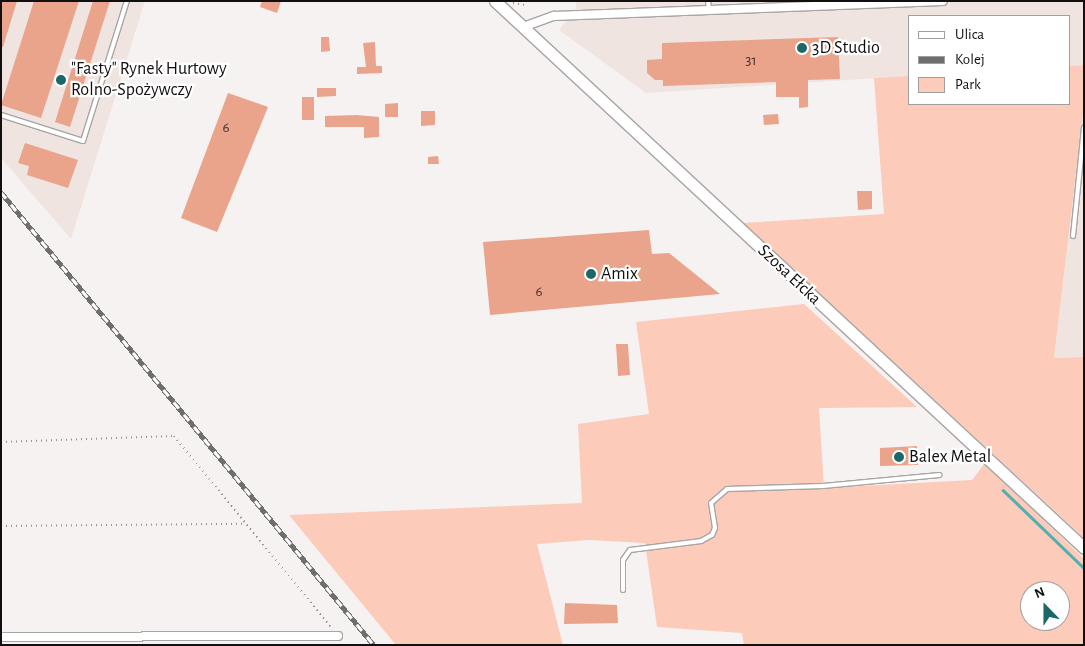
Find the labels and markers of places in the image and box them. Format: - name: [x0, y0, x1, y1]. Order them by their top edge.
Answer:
- place label: 3D Studio: [812, 37, 880, 59]
- marker: 3D Studio: [796, 42, 808, 54]
- place label: "Fasty" Rynek Hurtowy Rolno-Spożywczy: [71, 59, 227, 102]
- marker: "Fasty" Rynek Hurtowy Rolno-Spożywczy: [55, 74, 67, 86]
- place label: Amix: [601, 263, 638, 285]
- marker: Amix: [585, 268, 597, 280]
- place label: Balex Metal: [909, 446, 991, 468]
- marker: Balex Metal: [893, 451, 905, 463]

